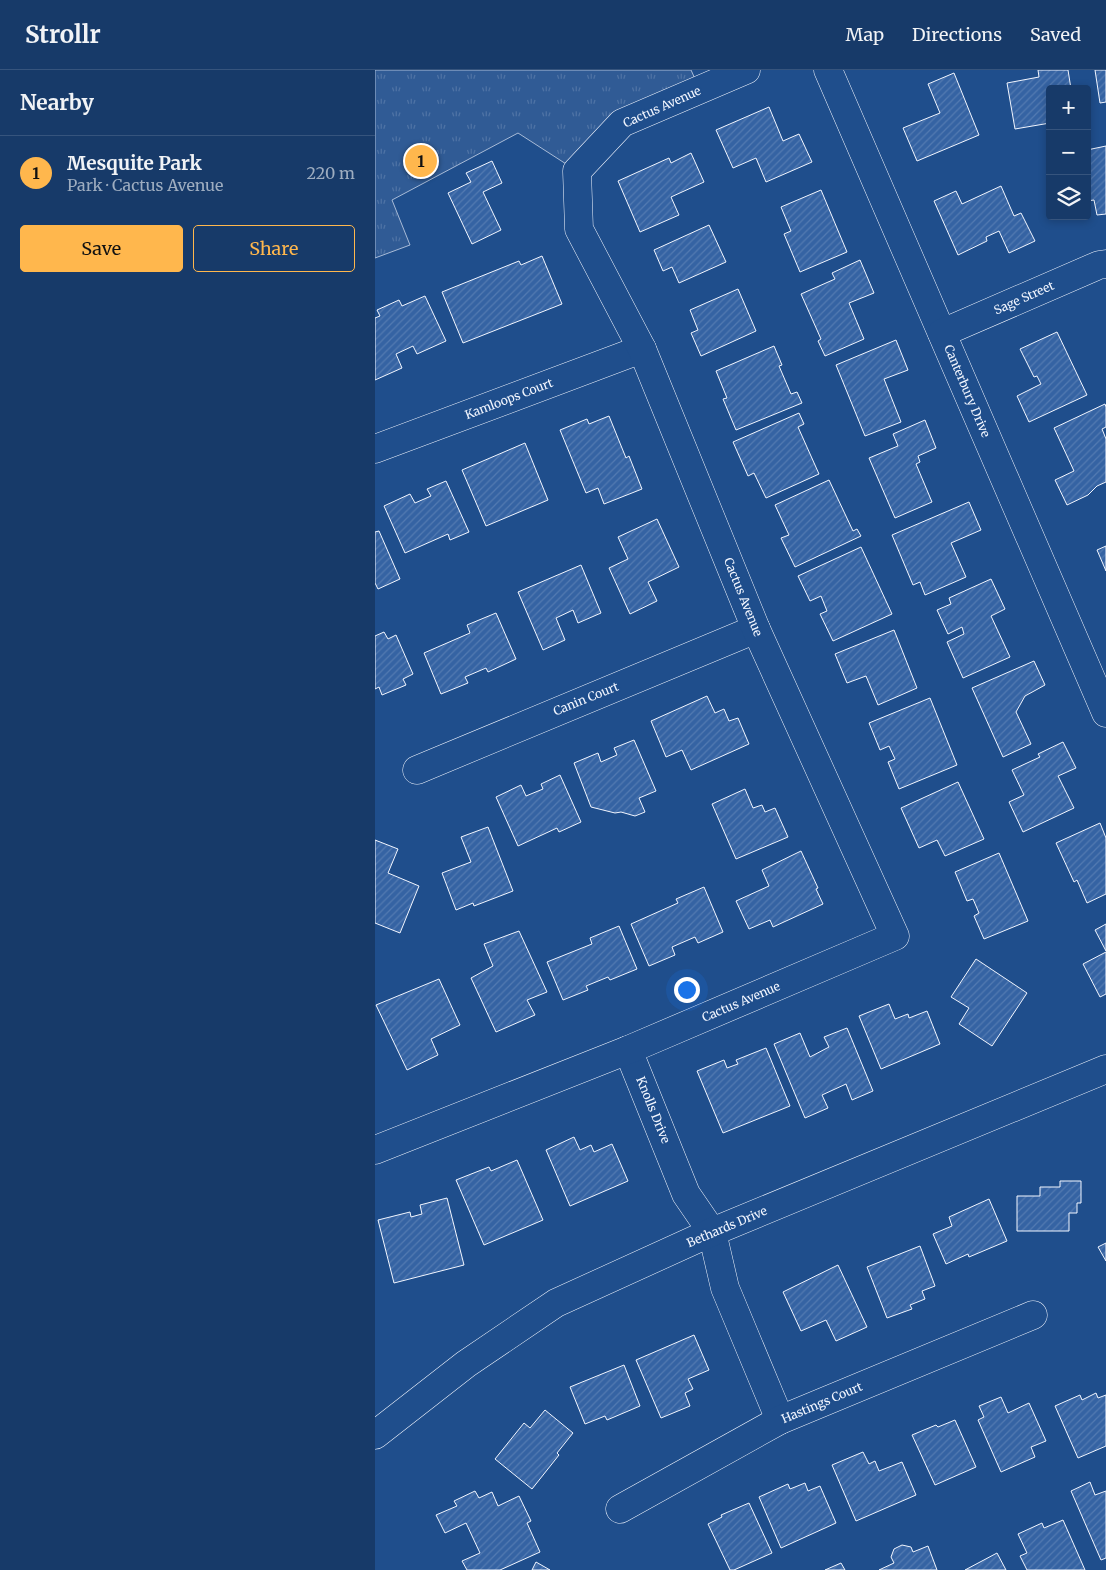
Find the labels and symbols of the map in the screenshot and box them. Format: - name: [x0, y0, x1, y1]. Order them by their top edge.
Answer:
- street label: Cactus Avenue: [621, 83, 703, 130]
- pin: 1: [405, 142, 437, 180]
- street label: Sage Street: [991, 277, 1057, 317]
- street label: Canterbury Drive: [941, 342, 994, 439]
- street label: Kamloops Court: [463, 375, 555, 422]
- street label: Cactus Avenue: [721, 555, 766, 638]
- street label: Canin Court: [551, 679, 621, 718]
- your location: [674, 977, 700, 1003]
- street label: Cactus Avenue: [699, 978, 782, 1025]
- street label: Knolls Drive: [633, 1074, 674, 1145]
- street label: Bethards Drive: [684, 1203, 769, 1250]
- street label: Hastings Court: [779, 1379, 865, 1426]

